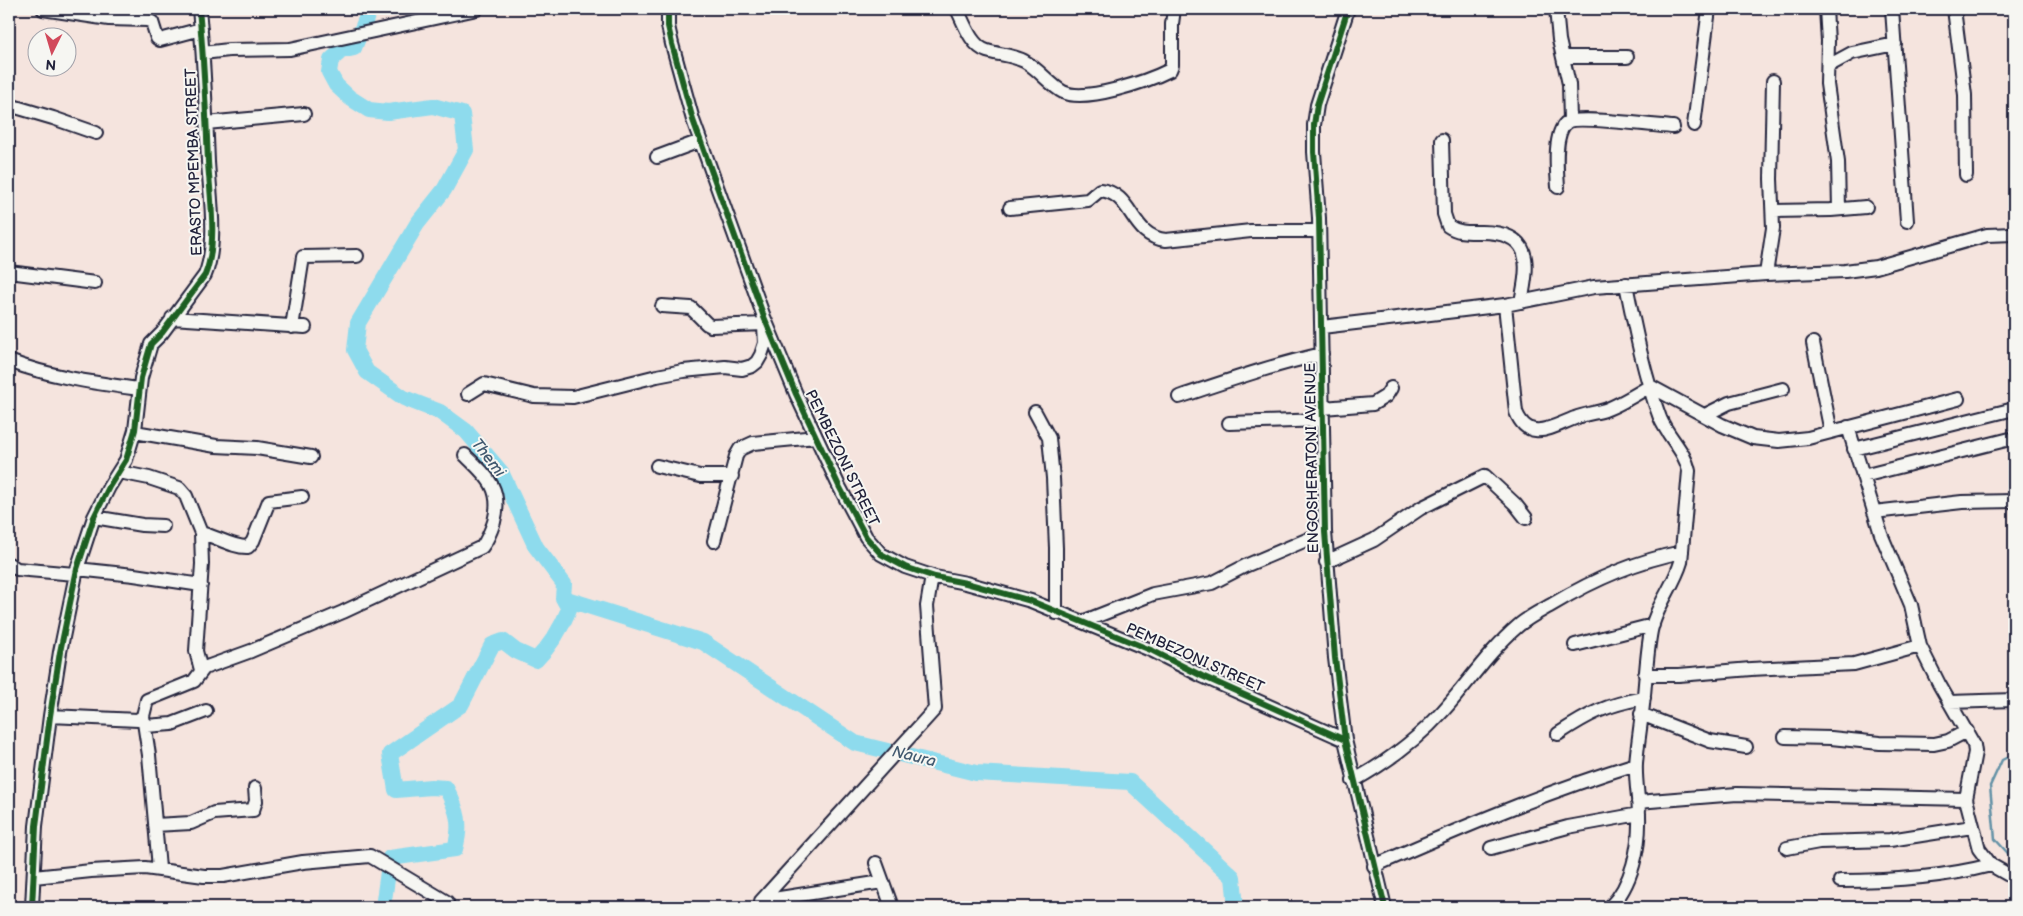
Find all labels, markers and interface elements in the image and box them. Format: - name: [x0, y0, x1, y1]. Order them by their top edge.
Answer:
- north arrow: [28, 28, 78, 78]
- text: N: [45, 56, 57, 73]
- street label: ERASTO MPEMBA STREET: [181, 68, 207, 256]
- street label: ENGOSHERATONI AVENUE: [1301, 362, 1323, 553]
- street label: PEMBEZONI STREET: [801, 387, 883, 529]
- water label: Themi: [467, 435, 510, 482]
- street label: PEMBEZONI STREET: [1123, 619, 1267, 697]
- water label: Naura: [890, 742, 938, 772]

